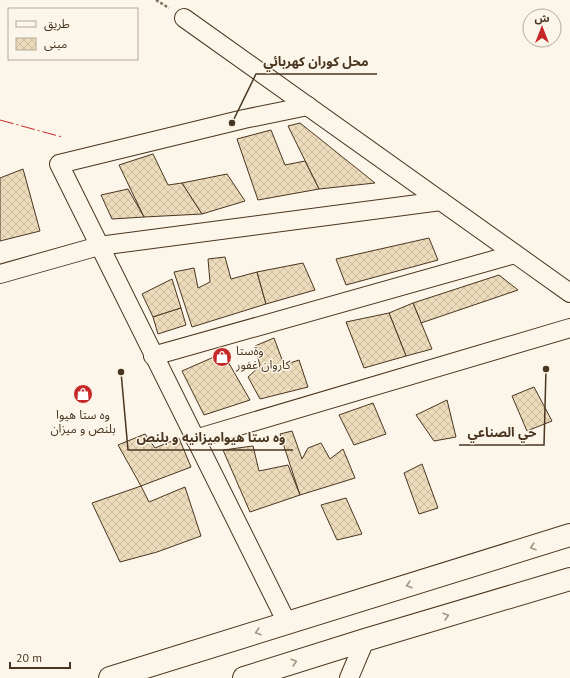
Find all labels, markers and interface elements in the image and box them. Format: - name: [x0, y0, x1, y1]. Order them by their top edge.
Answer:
- legend: [8, 8, 138, 60]
- north arrow: [522, 8, 562, 48]
- text: ش: [534, 11, 550, 25]
- text: طريق: [44, 16, 70, 32]
- text: مبنى: [44, 36, 67, 51]
- callout: محل كوران كهربائي: [256, 49, 377, 74]
- text: محل كوران كهربائي: [263, 53, 369, 72]
- place label: وةستا كاروان غفور: [235, 343, 292, 372]
- shop icon: وةستا كاروان غفور: [211, 346, 233, 368]
- shop icon: وه ستا هيوا بلنص و ميزان: [72, 383, 94, 405]
- place label: وه ستا هيوا بلنص و ميزان: [50, 407, 116, 436]
- callout: حي الصناعي: [459, 420, 544, 445]
- text: حي الصناعي: [467, 424, 537, 443]
- callout: وه ستا هيواميزانيه و بلنص: [128, 425, 293, 450]
- text: وه ستا هيواميزانيه و بلنص: [137, 429, 286, 446]
- one-way arrow: [529, 542, 536, 551]
- one-way arrow: [405, 580, 412, 589]
- one-way arrow: [442, 612, 449, 621]
- one-way arrow: [254, 627, 261, 636]
- scale bar: [10, 644, 70, 670]
- text: 20 m: [16, 650, 42, 665]
- one-way arrow: [291, 658, 298, 667]

